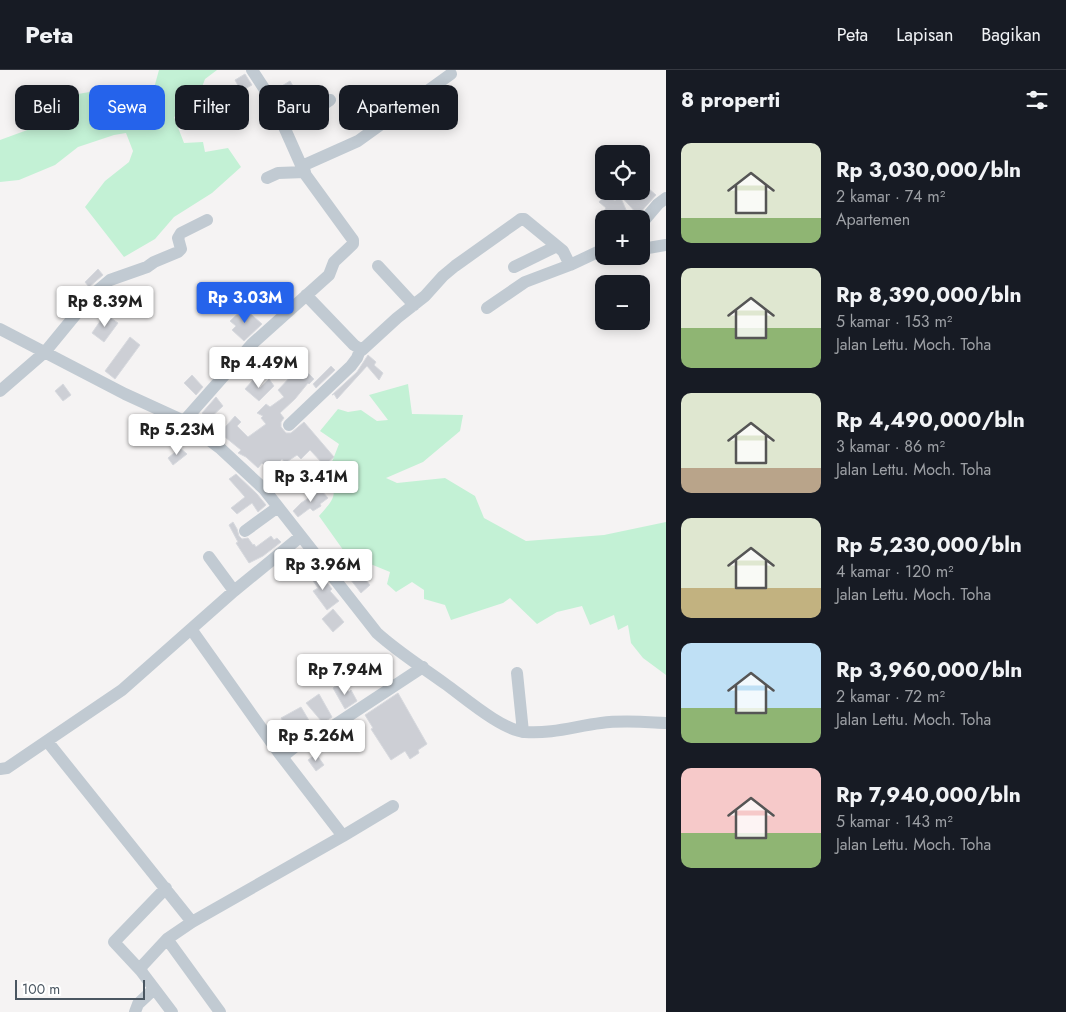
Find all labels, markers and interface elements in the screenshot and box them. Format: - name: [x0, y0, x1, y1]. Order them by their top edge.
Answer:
- text: Peta: [25, 17, 74, 52]
- text: Peta: [837, 22, 868, 48]
- text: Lapisan: [896, 22, 953, 48]
- text: Bagikan: [981, 22, 1041, 48]
- chip: Beli: [15, 85, 79, 130]
- chip: Sewa: [89, 85, 165, 130]
- chip: Filter: [175, 85, 249, 130]
- chip: Baru: [259, 85, 329, 130]
- chip: Apartemen: [339, 85, 458, 130]
- text: 8 properti: [681, 85, 780, 115]
- icon: filters: [1023, 86, 1051, 114]
- map controls: [595, 145, 650, 330]
- button: locate: [595, 145, 650, 200]
- text: Rp 3,030,000/bln: [836, 155, 1021, 185]
- icon: home: [721, 163, 781, 223]
- text: 2 kamar · 74 m²: [836, 185, 945, 208]
- text: Apartemen: [836, 208, 910, 231]
- button: +: [595, 210, 650, 265]
- button: −: [595, 275, 650, 330]
- text: Rp 8,390,000/bln: [836, 280, 1021, 310]
- pin: Rp 3.03M: [193, 282, 297, 324]
- pin: Rp 8.39M: [53, 286, 157, 328]
- text: Rp 3.03M: [208, 286, 282, 309]
- icon: home: [721, 288, 781, 348]
- text: Rp 8.39M: [68, 290, 142, 313]
- text: 5 kamar · 153 m²: [836, 310, 952, 333]
- text: Jalan Lettu. Moch. Toha: [836, 333, 991, 356]
- pin: Rp 4.49M: [207, 346, 311, 389]
- text: Rp 4.49M: [220, 351, 298, 374]
- text: Rp 4,490,000/bln: [836, 405, 1025, 435]
- icon: home: [721, 413, 781, 473]
- pin: Rp 5.23M: [125, 414, 229, 456]
- text: Rp 5.23M: [139, 418, 215, 441]
- text: 3 kamar · 86 m²: [836, 435, 945, 458]
- text: Jalan Lettu. Moch. Toha: [836, 458, 991, 481]
- pin: Rp 3.41M: [259, 460, 363, 503]
- text: Rp 3.41M: [274, 465, 348, 488]
- text: Rp 5,230,000/bln: [836, 530, 1022, 560]
- icon: home: [721, 538, 781, 598]
- pin: Rp 3.96M: [271, 548, 375, 591]
- text: Rp 3.96M: [285, 553, 361, 576]
- text: 4 kamar · 120 m²: [836, 560, 954, 583]
- text: Jalan Lettu. Moch. Toha: [836, 583, 991, 606]
- pin: Rp 7.94M: [293, 654, 397, 696]
- text: Rp 3,960,000/bln: [836, 655, 1022, 685]
- text: Rp 7.94M: [308, 658, 382, 681]
- icon: home: [721, 663, 781, 723]
- text: 2 kamar · 72 m²: [836, 685, 945, 708]
- text: Jalan Lettu. Moch. Toha: [836, 708, 991, 731]
- pin: Rp 5.26M: [264, 720, 368, 762]
- text: Rp 5.26M: [278, 724, 354, 747]
- text: Rp 7,940,000/bln: [836, 780, 1021, 810]
- icon: home: [721, 788, 781, 848]
- text: 5 kamar · 143 m²: [836, 810, 953, 833]
- text: Jalan Lettu. Moch. Toha: [836, 833, 991, 856]
- scale bar: [15, 977, 145, 1000]
- text: 100 m: [22, 979, 60, 999]

